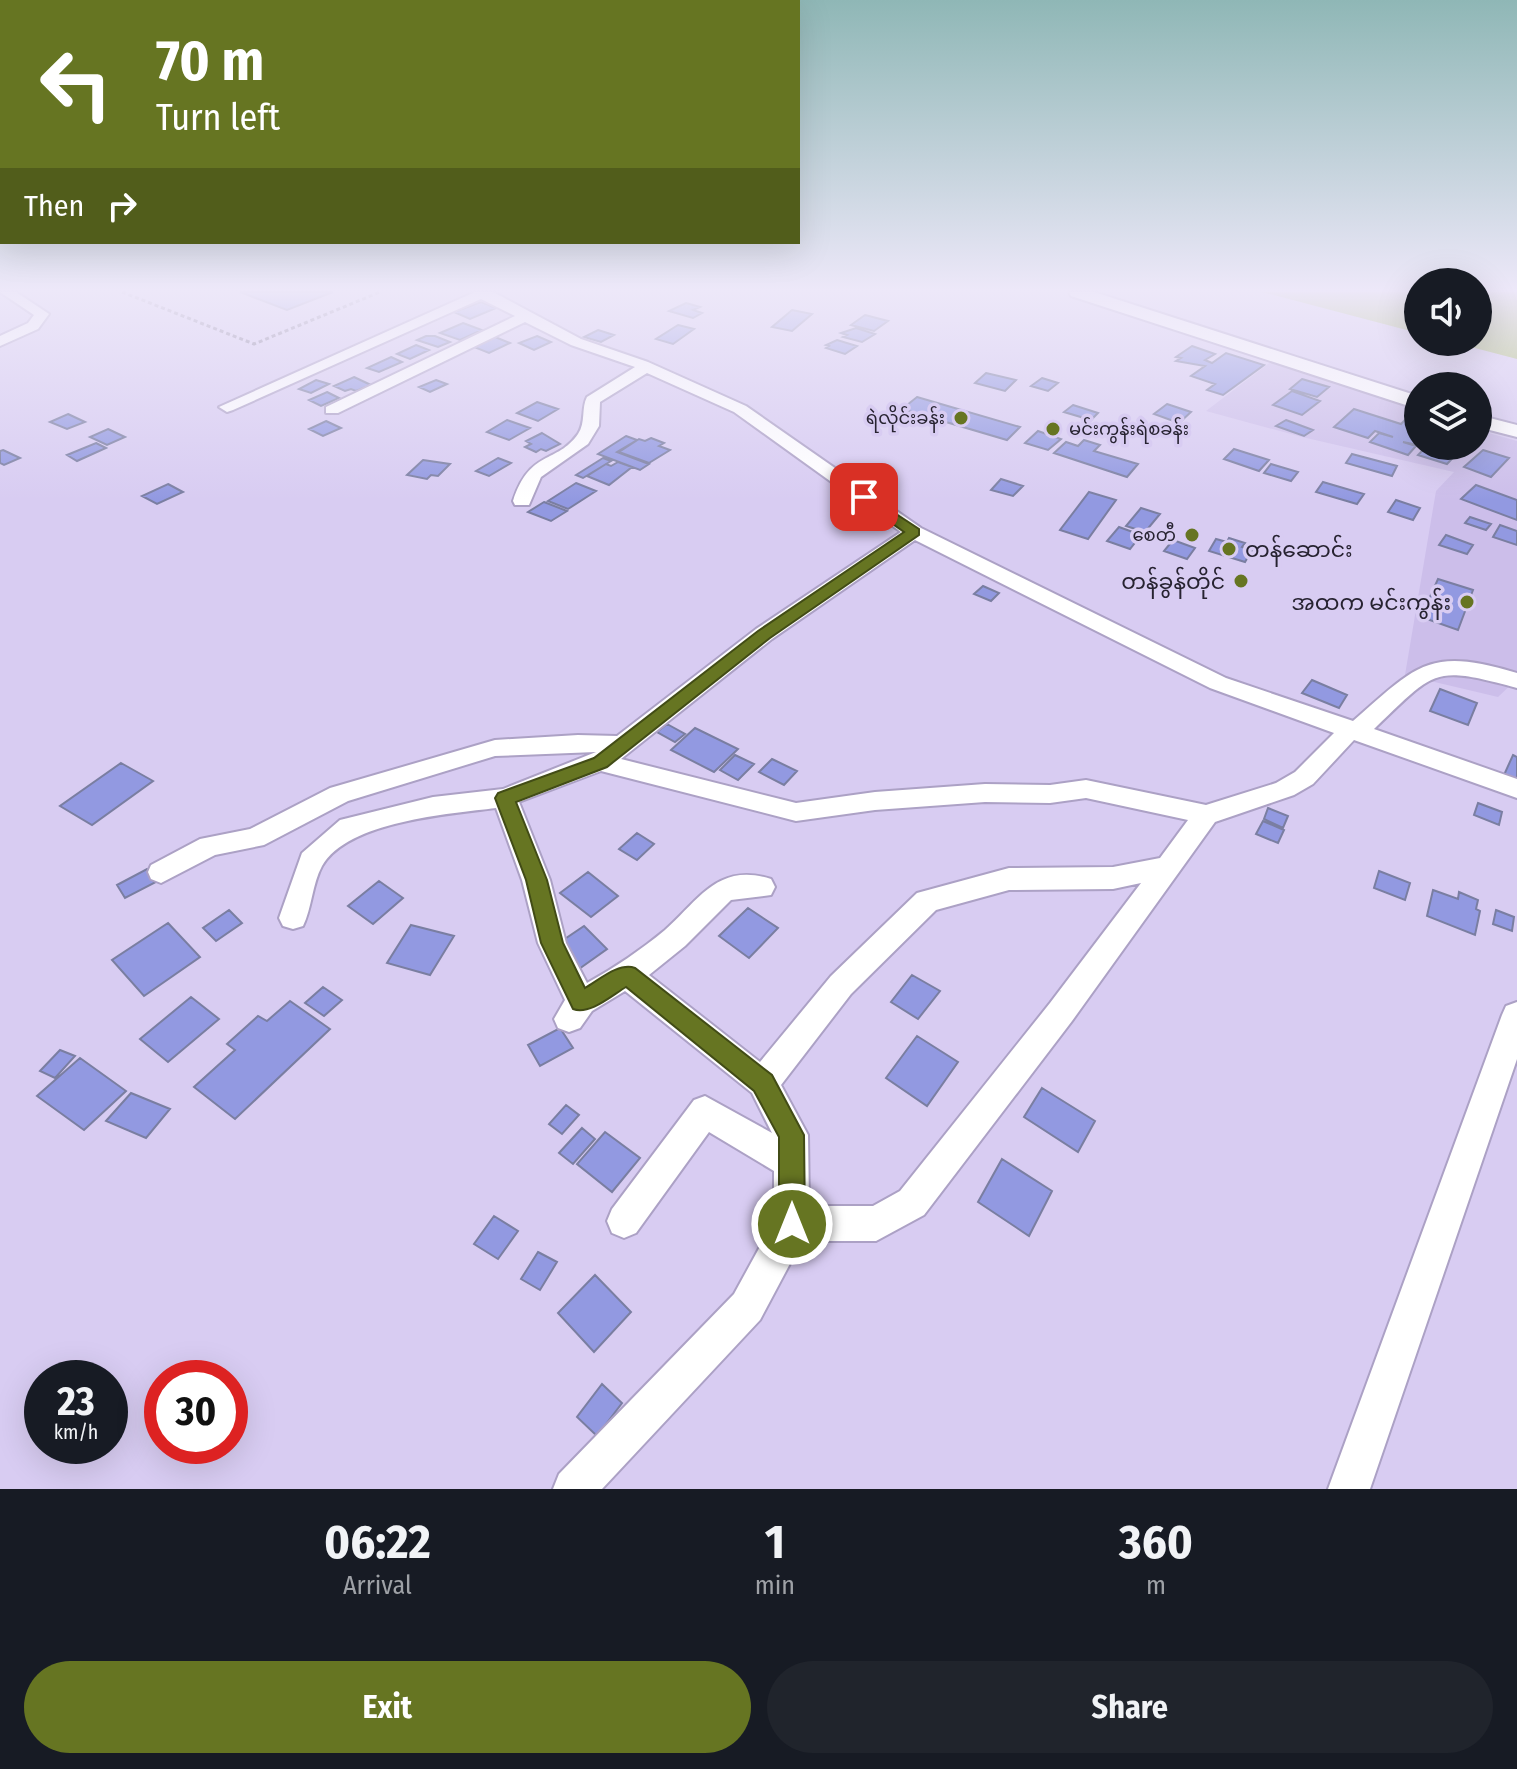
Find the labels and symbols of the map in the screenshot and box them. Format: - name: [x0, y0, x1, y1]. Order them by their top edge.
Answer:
- place label: ရဲလိုင်းခန်း: [866, 404, 945, 433]
- marker: ရဲလိုင်းခန်း: [952, 409, 970, 427]
- place label: မင်းကွန်းရဲစခန်း: [1069, 416, 1189, 444]
- marker: မင်းကွန်းရဲစခန်း: [1044, 420, 1062, 438]
- pin: [830, 463, 898, 531]
- place label: စေတီ: [1133, 521, 1176, 546]
- marker: စေတီ: [1183, 526, 1201, 544]
- place label: တန်ဆောင်း: [1245, 534, 1353, 567]
- marker: တန်ဆောင်း: [1220, 540, 1238, 558]
- place label: တန်ခွန်တိုင်: [1121, 566, 1225, 599]
- marker: တန်ခွန်တိုင်: [1232, 572, 1250, 590]
- place label: အထက မင်းကွန်း: [1291, 587, 1451, 620]
- marker: အထက မင်းကွန်း: [1458, 593, 1476, 611]
- position arrow: [750, 1182, 834, 1266]
- speed limit sign: 30: [144, 1360, 248, 1464]

